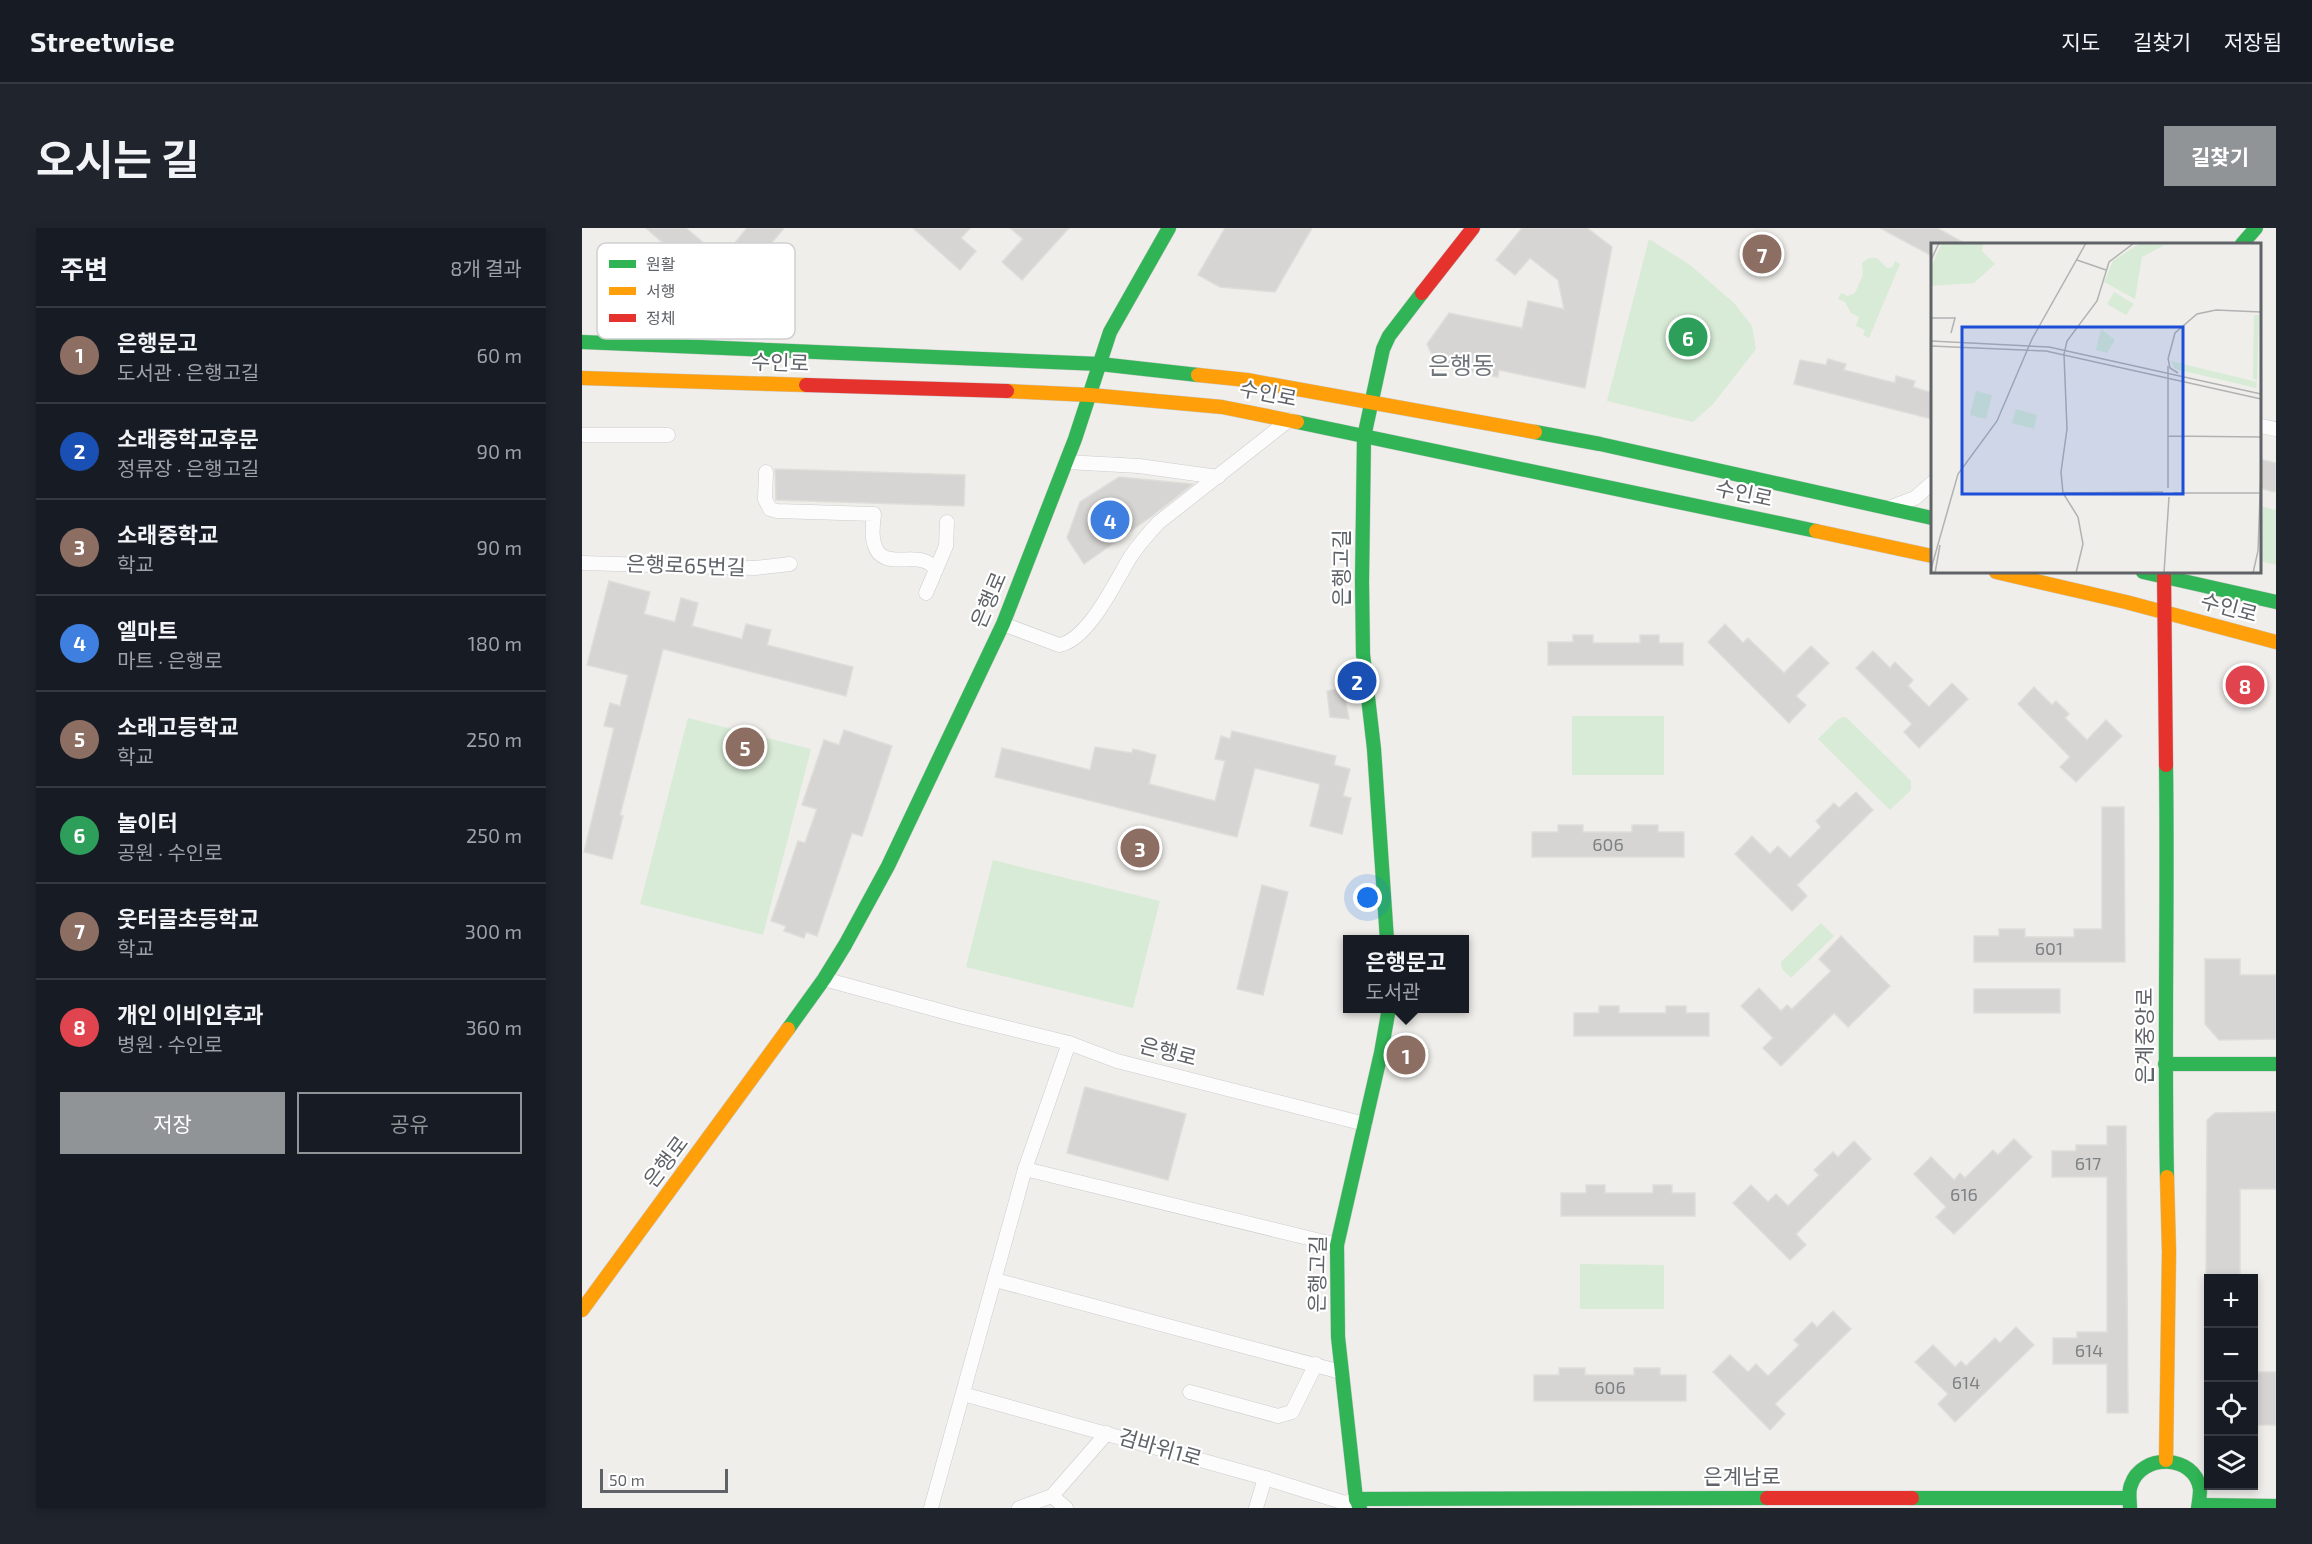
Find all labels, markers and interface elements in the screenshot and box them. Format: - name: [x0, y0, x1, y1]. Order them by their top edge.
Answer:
- text: Streetwise: [30, 24, 175, 58]
- text: 지도: [2061, 29, 2100, 54]
- text: 길찾기: [2133, 29, 2191, 54]
- text: 저장됨: [2224, 29, 2282, 54]
- button: 길찾기: [2164, 126, 2276, 186]
- text: 오시는 길: [36, 133, 200, 183]
- pin: 7: [1742, 231, 1782, 276]
- legend: [597, 243, 795, 339]
- inset map: [1931, 243, 2261, 573]
- text: 주변: [60, 253, 108, 284]
- text: 원활: [646, 254, 676, 273]
- text: 8개 결과: [450, 256, 522, 280]
- text: 서행: [646, 281, 675, 300]
- text: 정체: [646, 308, 675, 327]
- pin: 6: [1668, 314, 1708, 360]
- text: 은행문고: [117, 329, 198, 355]
- text: 1: [75, 343, 84, 367]
- text: 60 m: [477, 343, 522, 367]
- street label: 수인로: [751, 348, 809, 375]
- district label: 은행동: [1428, 350, 1494, 379]
- text: 도서관 · 은행고길: [117, 360, 259, 384]
- street label: 수인로: [1237, 375, 1299, 410]
- text: 소래중학교후문: [117, 425, 259, 451]
- text: 2: [74, 439, 85, 463]
- text: 90 m: [477, 439, 522, 463]
- text: 정류장 · 은행고길: [117, 456, 259, 480]
- street label: 수인로: [1713, 474, 1775, 511]
- pin: 4: [1090, 498, 1130, 542]
- text: 소래중학교: [117, 521, 218, 547]
- street label: 은행고길: [1328, 529, 1353, 607]
- text: 3: [74, 535, 85, 559]
- text: 90 m: [477, 535, 522, 559]
- street label: 은행로65번길: [626, 550, 746, 579]
- text: 학교: [117, 552, 154, 576]
- street label: 은행로: [965, 568, 1010, 631]
- street label: 수인로: [2198, 587, 2261, 626]
- text: 엘마트: [117, 617, 178, 643]
- text: 4: [73, 631, 86, 655]
- text: 180 m: [468, 631, 522, 655]
- text: 마트 · 은행로: [117, 648, 223, 672]
- pin: 2: [1338, 658, 1376, 704]
- pin: 8: [2226, 662, 2264, 708]
- text: 소래고등학교: [117, 713, 238, 739]
- pin: 5: [726, 724, 764, 770]
- text: 5: [74, 727, 85, 751]
- text: 250 m: [466, 727, 522, 751]
- text: 학교: [117, 744, 154, 768]
- text: 놀이터: [117, 809, 178, 835]
- text: 6: [74, 823, 85, 847]
- text: 250 m: [466, 823, 522, 847]
- pin: 3: [1120, 826, 1160, 870]
- house number: 606: [1592, 833, 1624, 855]
- text: 공원 · 수인로: [117, 840, 223, 864]
- your location: [1353, 883, 1382, 912]
- text: 웃터골초등학교: [117, 905, 259, 931]
- text: 7: [74, 919, 85, 943]
- text: 300 m: [465, 919, 522, 943]
- popup: [1343, 935, 1469, 1013]
- text: 학교: [117, 936, 154, 960]
- house number: 601: [2035, 937, 2063, 959]
- text: 은행문고: [1366, 948, 1446, 974]
- text: 도서관: [1366, 979, 1421, 1003]
- street label: 은계중앙로: [2131, 988, 2156, 1084]
- text: 개인 이비인후과: [117, 1001, 263, 1027]
- text: 8: [73, 1015, 86, 1039]
- text: 360 m: [465, 1015, 522, 1039]
- street label: 은행로: [1137, 1031, 1200, 1070]
- text: 병원 · 수인로: [117, 1032, 223, 1056]
- pin: 1: [1386, 1032, 1426, 1078]
- button: 저장: [60, 1092, 285, 1154]
- button: 공유: [297, 1092, 522, 1154]
- street label: 은행로: [637, 1130, 692, 1192]
- house number: 617: [2075, 1152, 2101, 1174]
- house number: 616: [1950, 1183, 1978, 1205]
- street label: 은행고길: [1303, 1235, 1330, 1313]
- map controls: [2204, 1274, 2258, 1490]
- button: +: [2204, 1274, 2258, 1328]
- button: −: [2204, 1328, 2258, 1382]
- house number: 614: [2075, 1339, 2103, 1361]
- house number: 614: [1952, 1371, 1980, 1393]
- house number: 606: [1594, 1376, 1626, 1398]
- button: locate: [2204, 1382, 2258, 1436]
- street label: 검바위1로: [1116, 1423, 1205, 1470]
- button: layers: [2204, 1436, 2258, 1490]
- street label: 은계남로: [1703, 1463, 1781, 1488]
- scale bar: [600, 1466, 728, 1494]
- text: 50 m: [609, 1470, 645, 1489]

